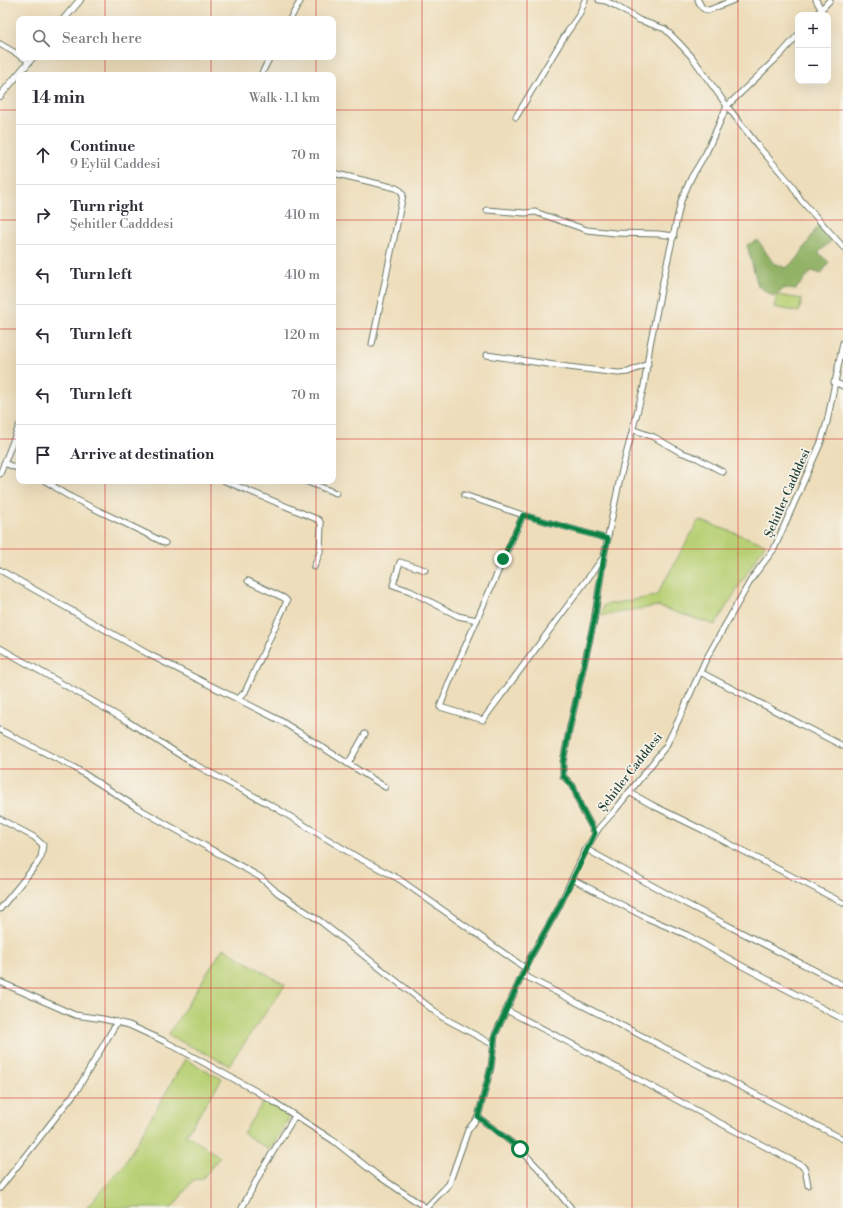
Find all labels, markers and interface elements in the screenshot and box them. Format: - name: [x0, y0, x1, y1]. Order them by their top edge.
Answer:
- map controls: [795, 12, 831, 84]
- button: +: [795, 12, 831, 48]
- search box: [16, 16, 336, 60]
- icon: search: [30, 27, 52, 49]
- text: Search here: [62, 29, 142, 48]
- button: −: [795, 48, 831, 84]
- text: 14 min: [32, 87, 85, 109]
- text: Walk · 1.1 km: [249, 90, 320, 106]
- text: Continue: [70, 137, 135, 156]
- icon: ahead: [32, 144, 54, 166]
- text: 70 m: [291, 147, 320, 163]
- text: 9 Eylül Caddesi: [70, 156, 160, 172]
- text: Turn right: [70, 197, 144, 216]
- icon: right: [32, 204, 54, 226]
- text: 410 m: [284, 207, 320, 223]
- text: Şehitler Cadddesi: [70, 216, 174, 232]
- icon: left: [32, 264, 54, 286]
- text: Turn left: [70, 265, 132, 284]
- text: 410 m: [284, 267, 320, 283]
- icon: left: [32, 324, 54, 346]
- text: Turn left: [70, 325, 132, 344]
- text: 120 m: [284, 327, 320, 343]
- icon: left: [32, 384, 54, 406]
- text: Turn left: [70, 385, 132, 404]
- text: 70 m: [291, 387, 320, 403]
- icon: arrive: [32, 444, 54, 466]
- text: Arrive at destination: [70, 445, 214, 464]
- street label: Şehitler Cadddesi: [761, 446, 814, 540]
- route end: [494, 550, 512, 568]
- street label: Şehitler Cadddesi: [595, 730, 666, 815]
- route start: [511, 1140, 529, 1158]

